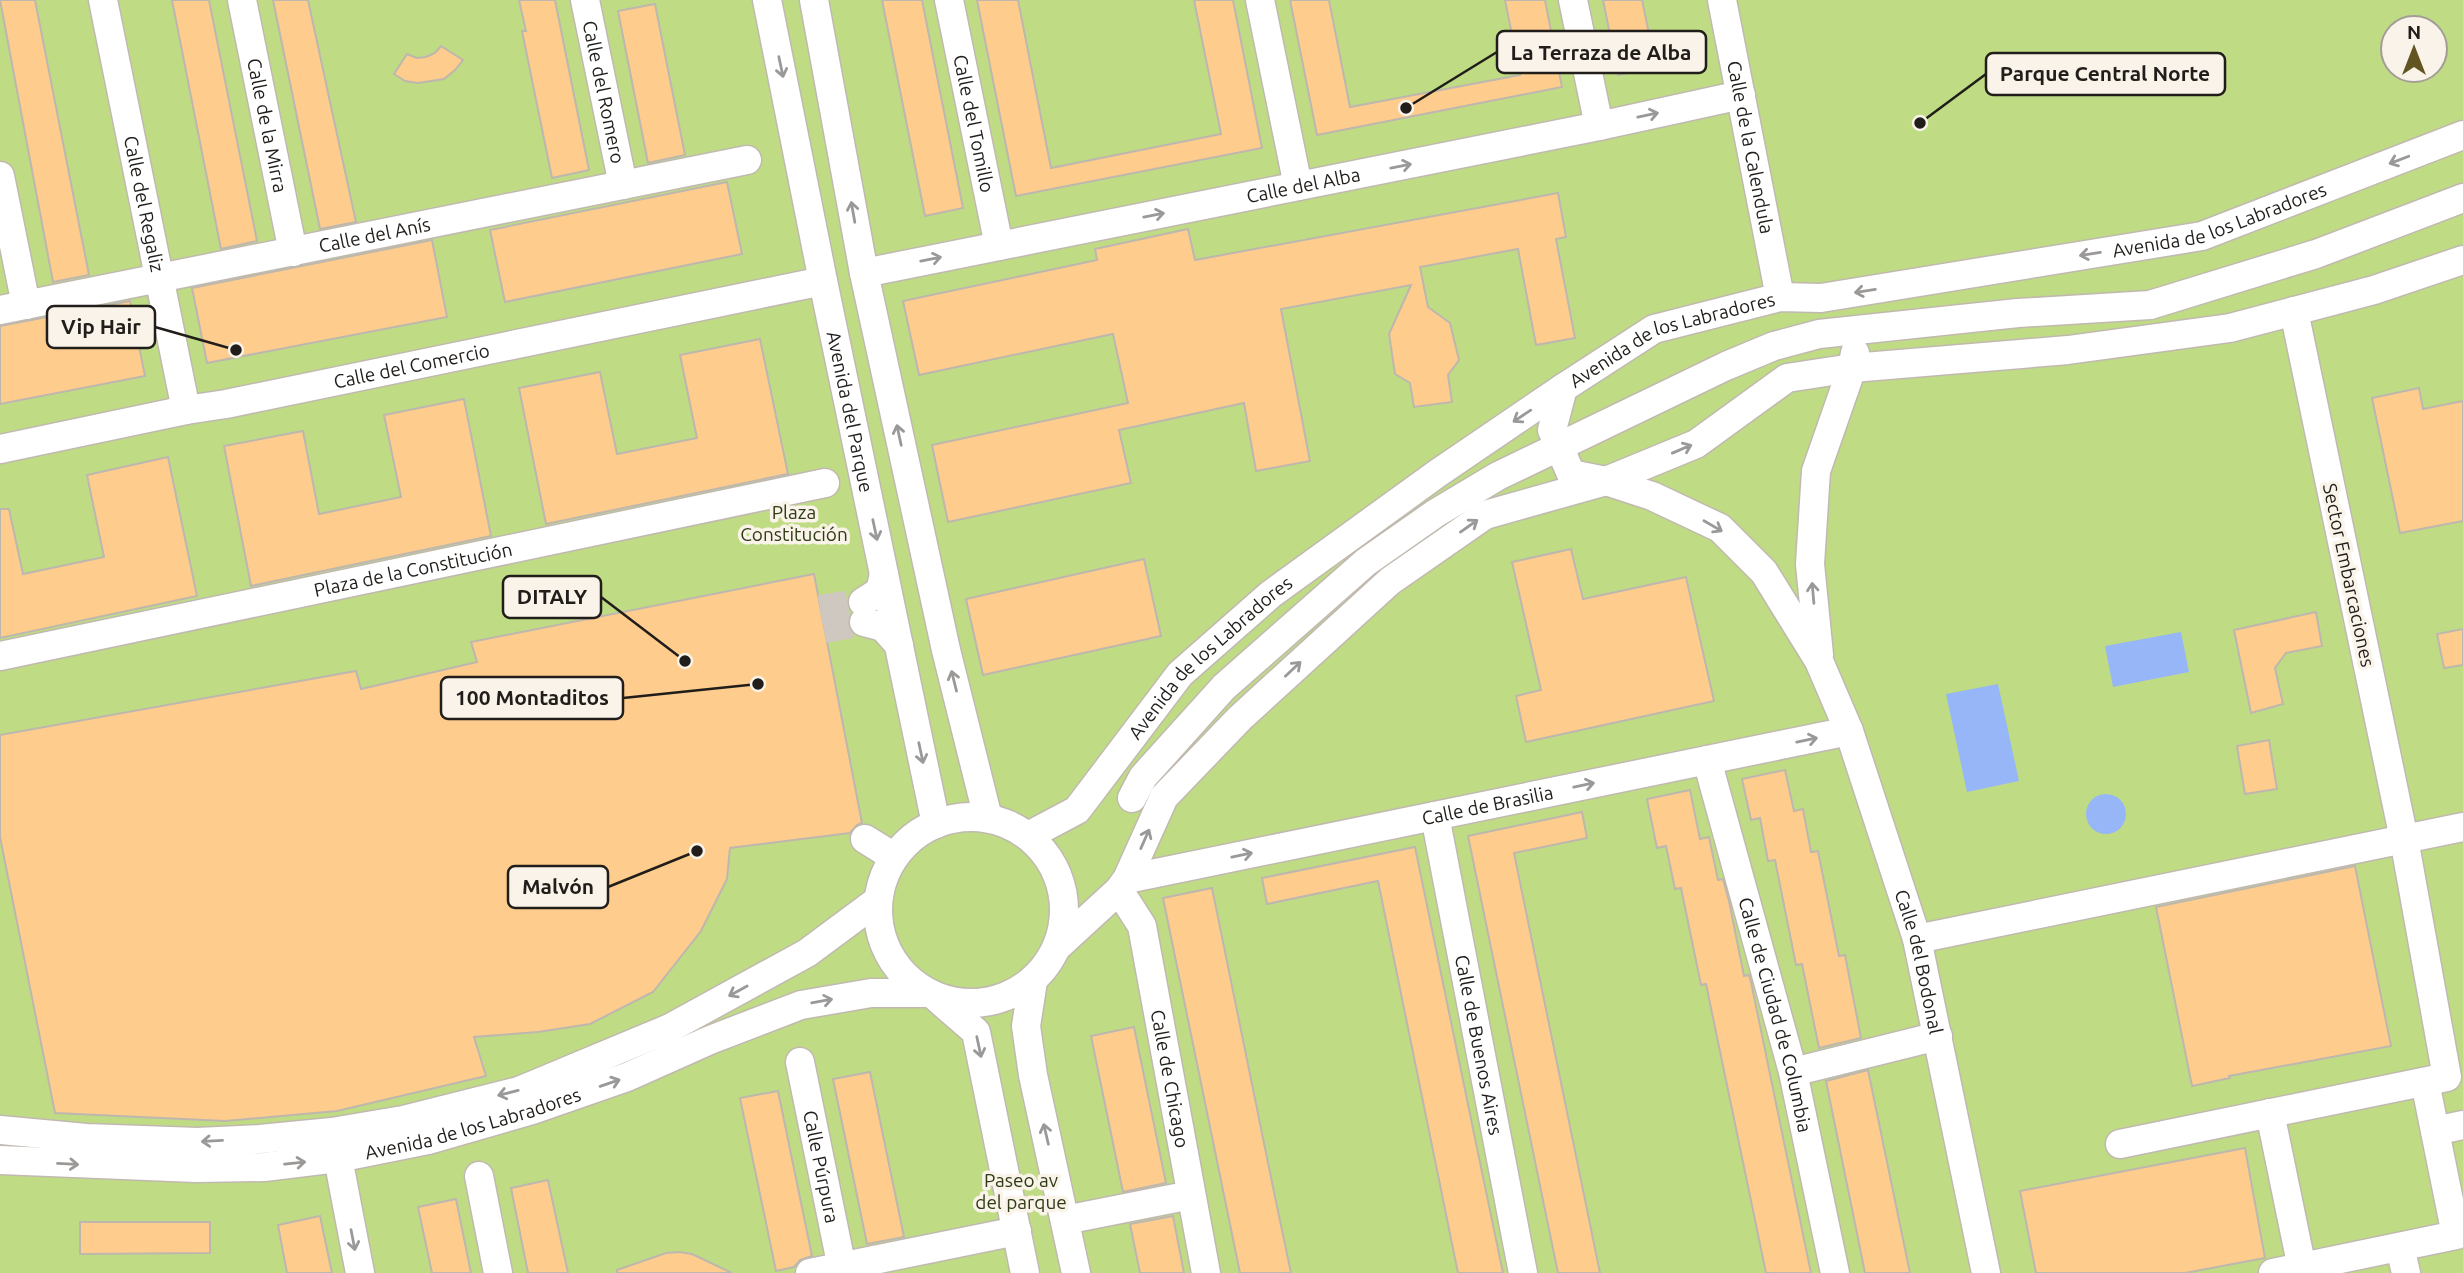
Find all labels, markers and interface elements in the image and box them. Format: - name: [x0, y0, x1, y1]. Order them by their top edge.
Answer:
- north arrow: [2379, 14, 2449, 84]
- street label: Calle del Romero: [579, 19, 629, 166]
- text: N: [2407, 21, 2421, 43]
- callout: La Terraza de Alba: [1497, 31, 1706, 73]
- text: La Terraza de Alba: [1510, 40, 1692, 64]
- street label: Calle del Tomillo: [949, 53, 999, 194]
- callout: Parque Central Norte: [1986, 53, 2225, 95]
- one-way arrow: [775, 55, 789, 78]
- street label: Calle de la Mirra: [243, 56, 292, 195]
- street label: Calle de la Calendula: [1723, 59, 1778, 236]
- text: Parque Central Norte: [2000, 61, 2210, 85]
- one-way arrow: [1636, 108, 1659, 122]
- street label: Calle del Regaliz: [120, 134, 169, 274]
- one-way arrow: [2389, 154, 2411, 167]
- one-way arrow: [1389, 158, 1412, 172]
- street label: Calle del Alba: [1245, 163, 1362, 207]
- street label: Avenida de los Labradores: [2111, 178, 2329, 261]
- one-way arrow: [846, 201, 859, 224]
- one-way arrow: [1142, 208, 1165, 221]
- street label: Calle del Anís: [317, 213, 432, 257]
- one-way arrow: [2079, 248, 2102, 261]
- one-way arrow: [919, 252, 942, 266]
- one-way arrow: [1854, 285, 1877, 298]
- street label: Avenida de los Labradores: [1565, 288, 1777, 392]
- callout: Vip Hair: [47, 306, 155, 348]
- text: Vip Hair: [61, 314, 141, 338]
- street label: Avenida del Parque: [823, 329, 878, 494]
- street label: Calle del Comercio: [332, 339, 492, 393]
- one-way arrow: [1512, 410, 1532, 424]
- one-way arrow: [892, 424, 906, 447]
- one-way arrow: [1671, 442, 1692, 455]
- street label: Sector Embarcaciones: [2319, 481, 2379, 669]
- park label: Plaza Constitución: [740, 501, 848, 545]
- one-way arrow: [869, 518, 883, 541]
- one-way arrow: [1459, 519, 1478, 533]
- one-way arrow: [1703, 519, 1723, 533]
- street label: Plaza de la Constitución: [312, 538, 514, 601]
- street label: Avenida de los Labradores: [1124, 571, 1296, 743]
- callout: DITALY: [503, 576, 601, 618]
- one-way arrow: [1806, 583, 1819, 605]
- text: DITALY: [517, 584, 588, 608]
- one-way arrow: [1284, 661, 1302, 677]
- one-way arrow: [947, 670, 960, 693]
- callout: 100 Montaditos: [441, 677, 623, 719]
- text: 100 Montaditos: [455, 685, 609, 709]
- one-way arrow: [1795, 732, 1818, 746]
- one-way arrow: [915, 741, 929, 764]
- one-way arrow: [1572, 778, 1595, 792]
- street label: Calle de Brasilia: [1420, 781, 1555, 829]
- one-way arrow: [1139, 829, 1152, 850]
- one-way arrow: [1230, 848, 1253, 862]
- callout: Malvón: [508, 866, 608, 908]
- text: Malvón: [522, 874, 594, 898]
- street label: Calle del Bodonal: [1891, 887, 1947, 1036]
- street label: Calle de Ciudad de Columbia: [1734, 895, 1816, 1134]
- street label: Calle de Buenos Aires: [1451, 953, 1507, 1137]
- one-way arrow: [728, 985, 749, 998]
- one-way arrow: [810, 994, 832, 1007]
- street label: Calle de Chicago: [1147, 1008, 1194, 1150]
- one-way arrow: [973, 1035, 987, 1058]
- one-way arrow: [599, 1076, 621, 1089]
- street label: Avenida de los Labradores: [363, 1083, 584, 1163]
- one-way arrow: [497, 1087, 520, 1100]
- street label: Calle Púrpura: [799, 1108, 844, 1225]
- one-way arrow: [1039, 1123, 1052, 1146]
- one-way arrow: [201, 1135, 224, 1148]
- one-way arrow: [56, 1157, 79, 1170]
- one-way arrow: [284, 1157, 306, 1170]
- park label: Paseo av del parque: [975, 1169, 1067, 1213]
- one-way arrow: [347, 1228, 361, 1251]

